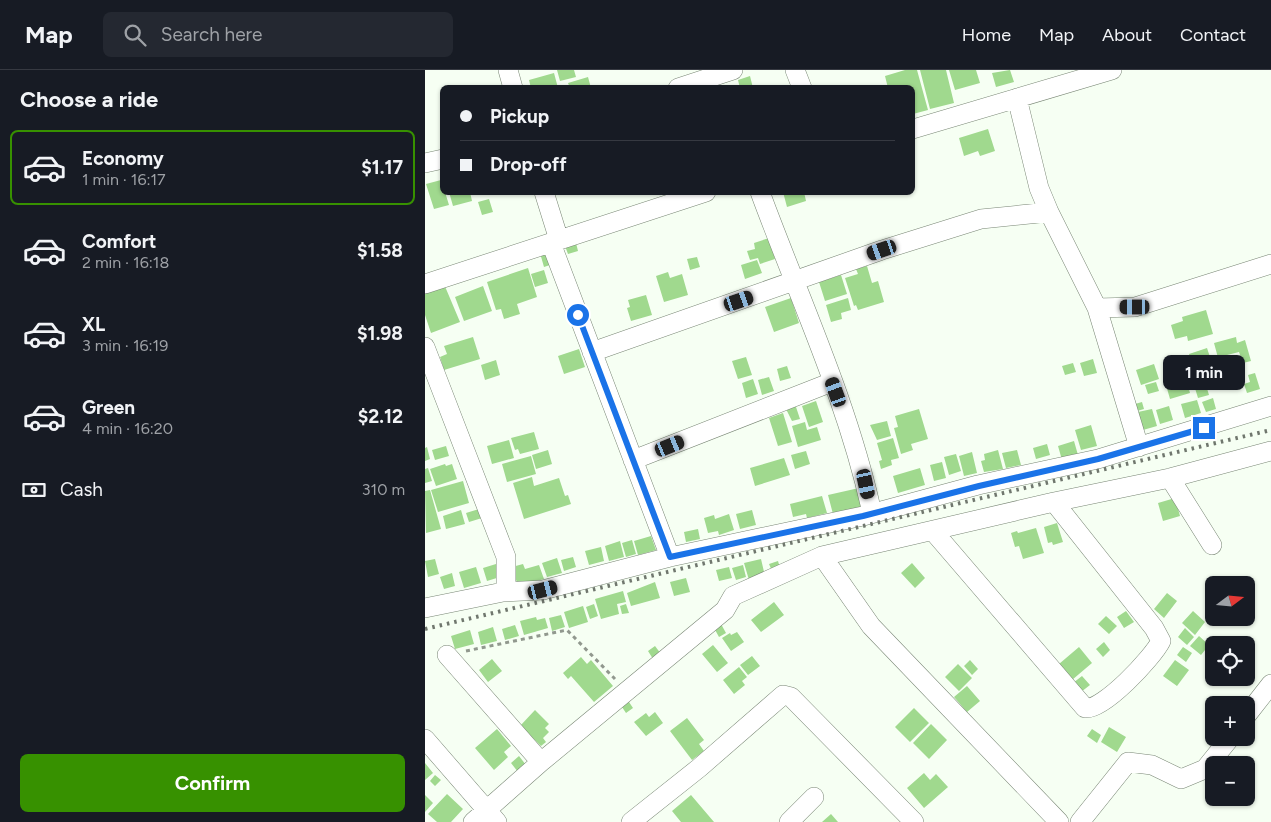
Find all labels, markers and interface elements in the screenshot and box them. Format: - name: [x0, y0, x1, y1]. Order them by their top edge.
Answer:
- search box: [103, 12, 453, 57]
- text: Map: [25, 20, 73, 49]
- icon: search: [121, 21, 149, 49]
- text: Search here: [161, 23, 262, 46]
- text: Home: [962, 24, 1011, 46]
- text: Map: [1039, 24, 1074, 46]
- text: About: [1102, 24, 1152, 46]
- text: Contact: [1180, 24, 1246, 46]
- text: Choose a ride: [20, 86, 158, 113]
- text: Pickup: [490, 105, 549, 128]
- icon: car: [22, 145, 67, 190]
- text: Economy: [82, 147, 164, 170]
- text: Drop-off: [490, 153, 567, 176]
- text: $1.17: [361, 156, 403, 179]
- text: 1 min · 16:17: [82, 170, 166, 189]
- icon: car: [22, 228, 67, 273]
- text: Comfort: [82, 230, 157, 253]
- car: [865, 238, 898, 262]
- text: $1.58: [357, 239, 403, 262]
- text: 2 min · 16:18: [82, 253, 169, 272]
- car: [722, 289, 755, 313]
- car: [1120, 300, 1150, 315]
- route start: [567, 304, 589, 326]
- icon: car: [22, 311, 67, 356]
- text: XL: [82, 313, 105, 336]
- text: $1.98: [357, 322, 403, 345]
- text: 3 min · 16:19: [82, 336, 168, 355]
- callout: 1 min: [1163, 356, 1245, 390]
- text: 1 min: [1185, 363, 1223, 382]
- car: [823, 375, 848, 409]
- icon: car: [22, 394, 67, 439]
- text: Green: [82, 396, 135, 419]
- text: $2.12: [358, 405, 403, 428]
- route end: [1193, 417, 1215, 439]
- text: 4 min · 16:20: [82, 419, 173, 438]
- car: [653, 433, 686, 459]
- car: [855, 468, 876, 500]
- icon: cash: [20, 476, 48, 504]
- text: Cash: [60, 478, 103, 501]
- text: 310 m: [362, 480, 405, 499]
- north arrow: [1205, 576, 1255, 626]
- map controls: [1205, 576, 1255, 806]
- car: [526, 579, 559, 601]
- button: locate: [1205, 636, 1255, 686]
- button: +: [1205, 696, 1255, 746]
- button: Confirm: [20, 754, 405, 812]
- button: −: [1205, 756, 1255, 806]

